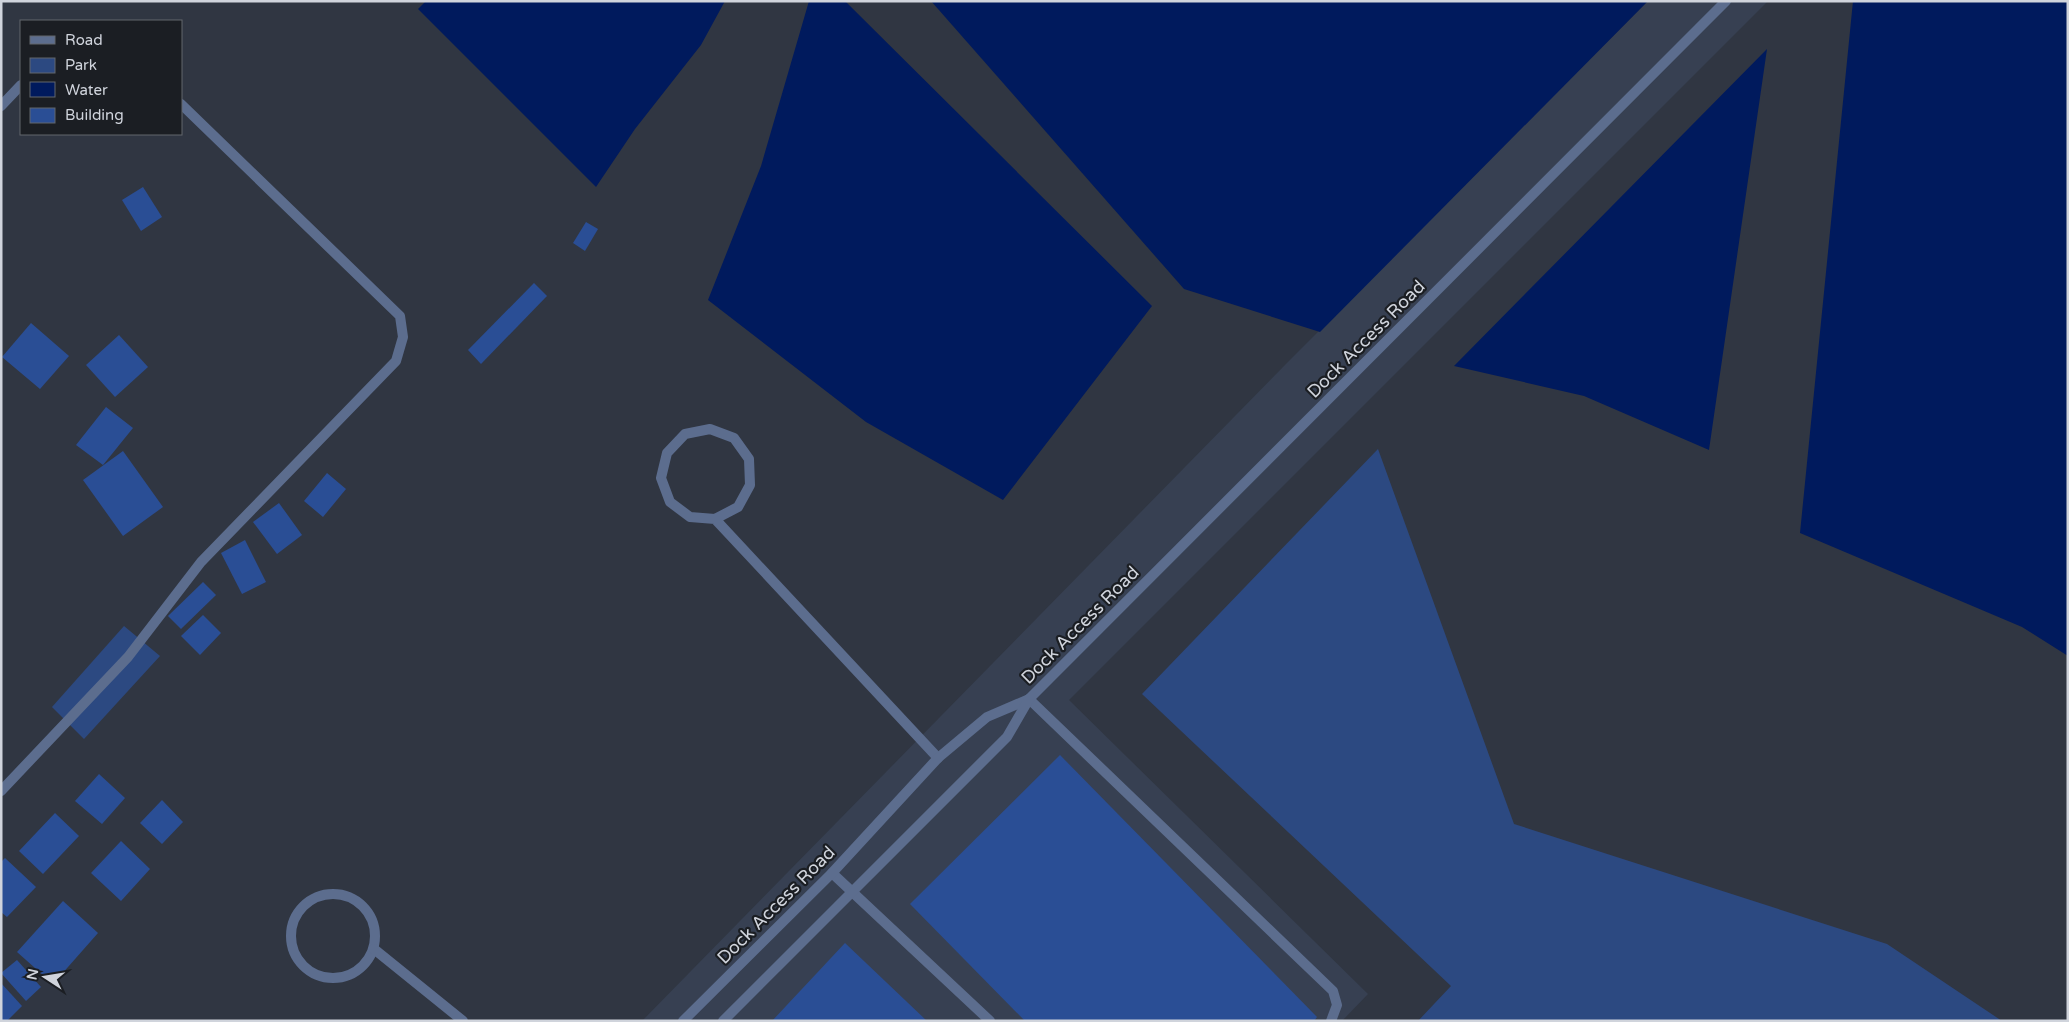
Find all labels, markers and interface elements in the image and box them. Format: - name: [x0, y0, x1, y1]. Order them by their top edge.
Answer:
- legend: [20, 20, 182, 135]
- text: Road: [65, 31, 103, 49]
- text: Park: [65, 56, 97, 74]
- text: Water: [65, 81, 108, 99]
- text: Building: [65, 106, 124, 124]
- street label: Dock Access Road: [1302, 275, 1430, 403]
- street label: Dock Access Road: [1016, 561, 1144, 689]
- street label: Dock Access Road: [712, 841, 840, 969]
- north arrow: [20, 952, 70, 1002]
- text: N: [23, 967, 42, 982]

